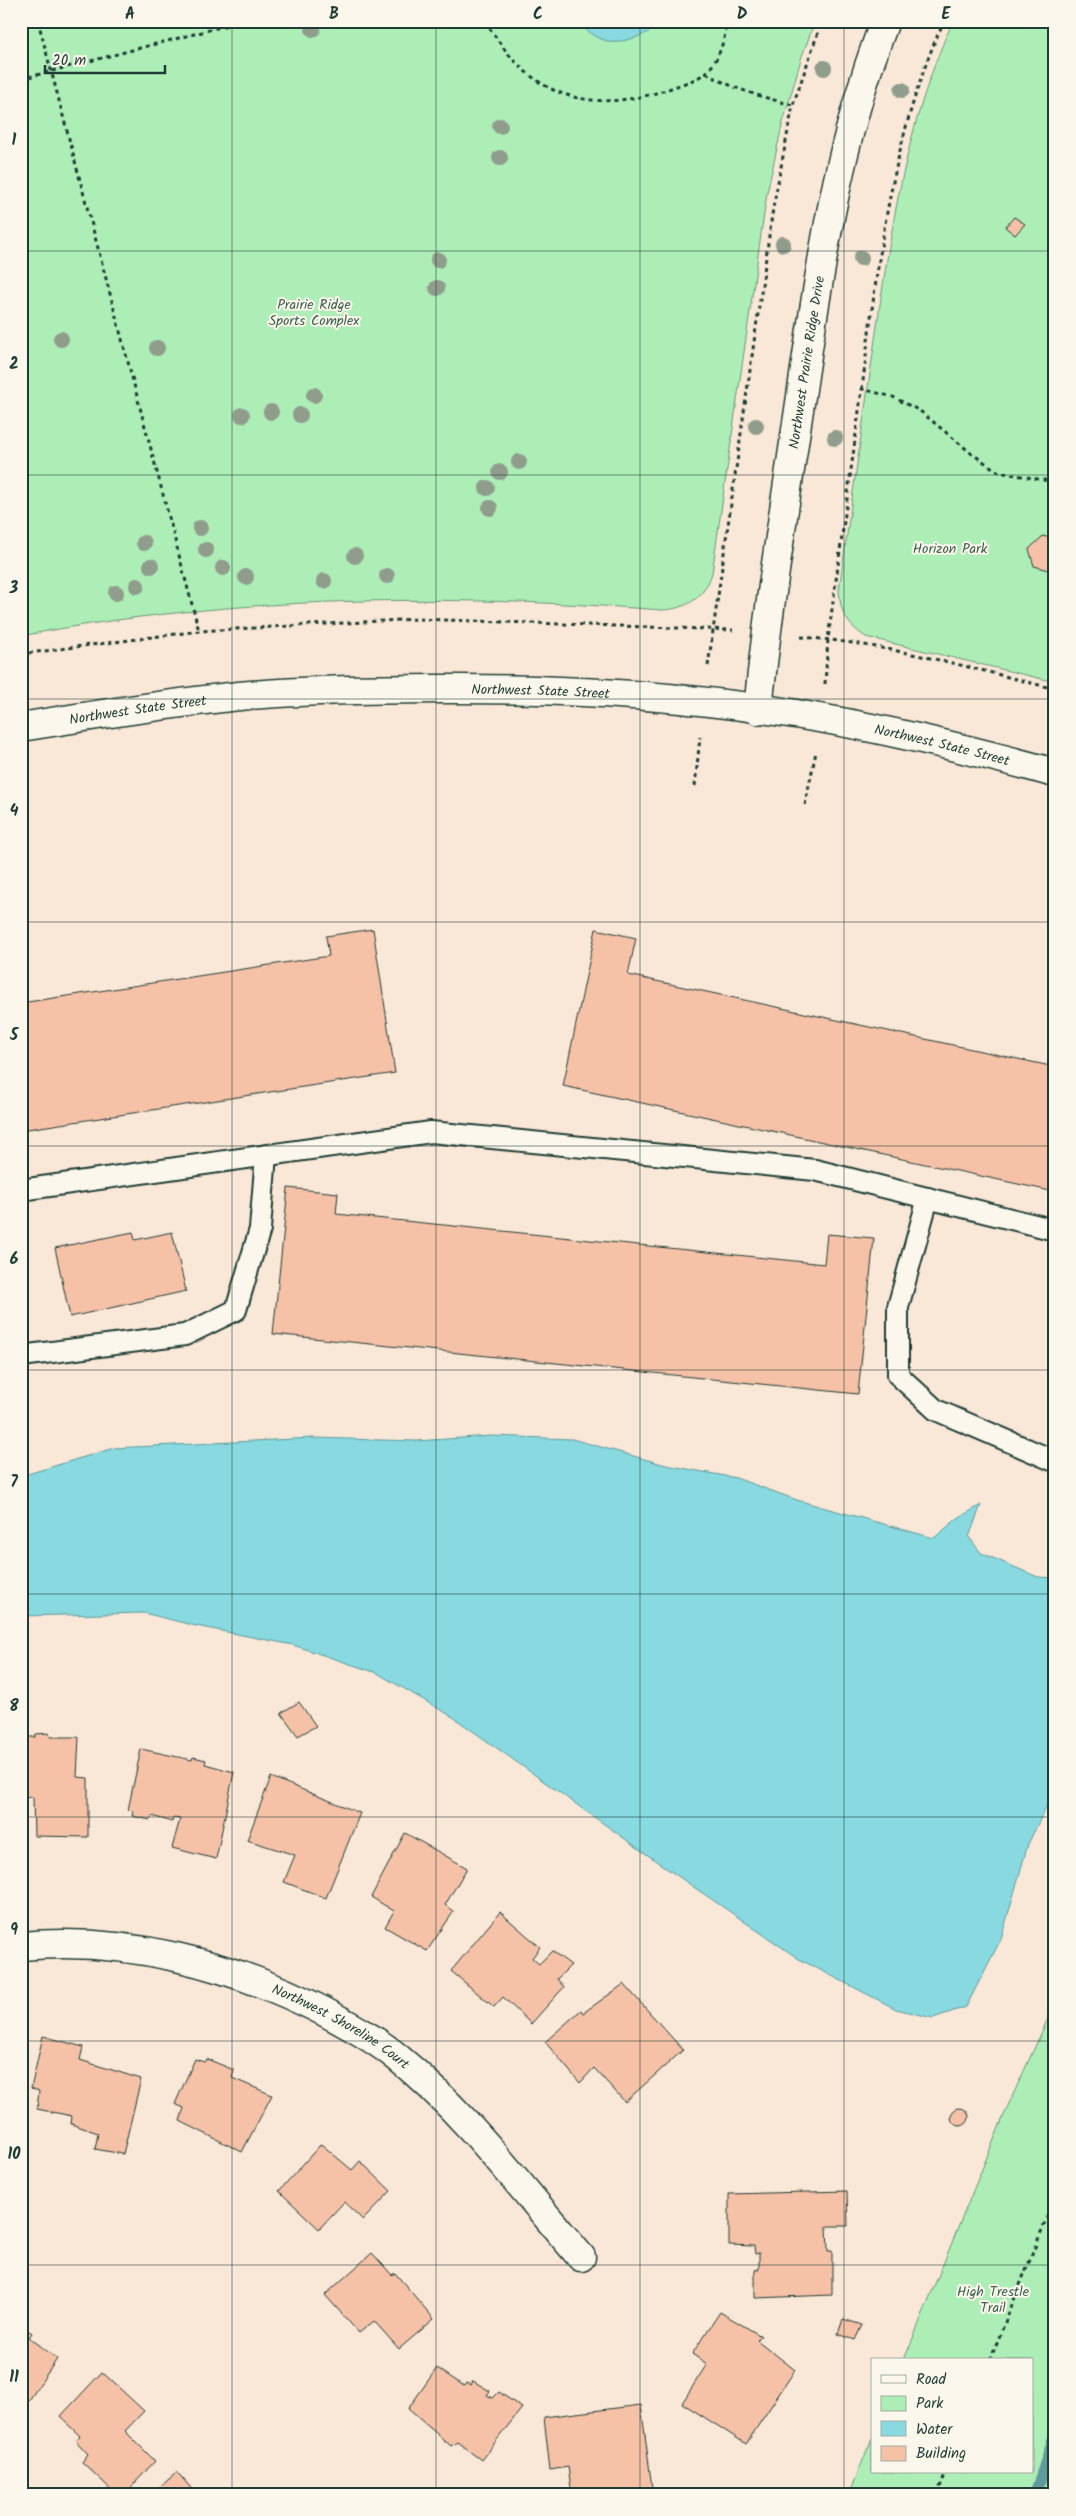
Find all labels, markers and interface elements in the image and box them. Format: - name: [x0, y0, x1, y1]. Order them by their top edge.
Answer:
- text: A: [125, 2, 135, 27]
- text: B: [329, 2, 339, 27]
- text: C: [533, 2, 543, 27]
- text: D: [737, 2, 748, 27]
- text: E: [942, 2, 952, 27]
- scale bar: [45, 42, 165, 74]
- text: 20 m: [52, 49, 86, 73]
- text: 1: [12, 128, 17, 153]
- street label: Northwest Prairie Ridge Drive: [783, 274, 831, 450]
- park label: Prairie Ridge Sports Complex: [269, 294, 360, 332]
- text: 2: [9, 352, 19, 377]
- park label: Horizon Park: [913, 538, 988, 560]
- text: 3: [9, 576, 19, 601]
- street label: Northwest State Street: [471, 679, 611, 705]
- street label: Northwest State Street: [68, 690, 208, 731]
- street label: Northwest State Street: [872, 719, 1013, 772]
- text: 4: [10, 799, 19, 824]
- text: 5: [9, 1023, 20, 1048]
- text: 6: [10, 1247, 19, 1272]
- text: 7: [10, 1470, 18, 1495]
- text: 8: [9, 1694, 19, 1719]
- text: 9: [10, 1918, 18, 1943]
- street label: Northwest Shoreline Court: [268, 1979, 415, 2075]
- text: 10: [7, 2142, 21, 2167]
- park label: High Trestle Trail: [957, 2281, 1030, 2319]
- legend: [871, 2358, 1034, 2474]
- text: 11: [9, 2365, 19, 2390]
- text: Road: [916, 2368, 947, 2392]
- text: Park: [916, 2392, 944, 2416]
- text: Water: [916, 2418, 953, 2442]
- text: Building: [916, 2442, 966, 2466]

